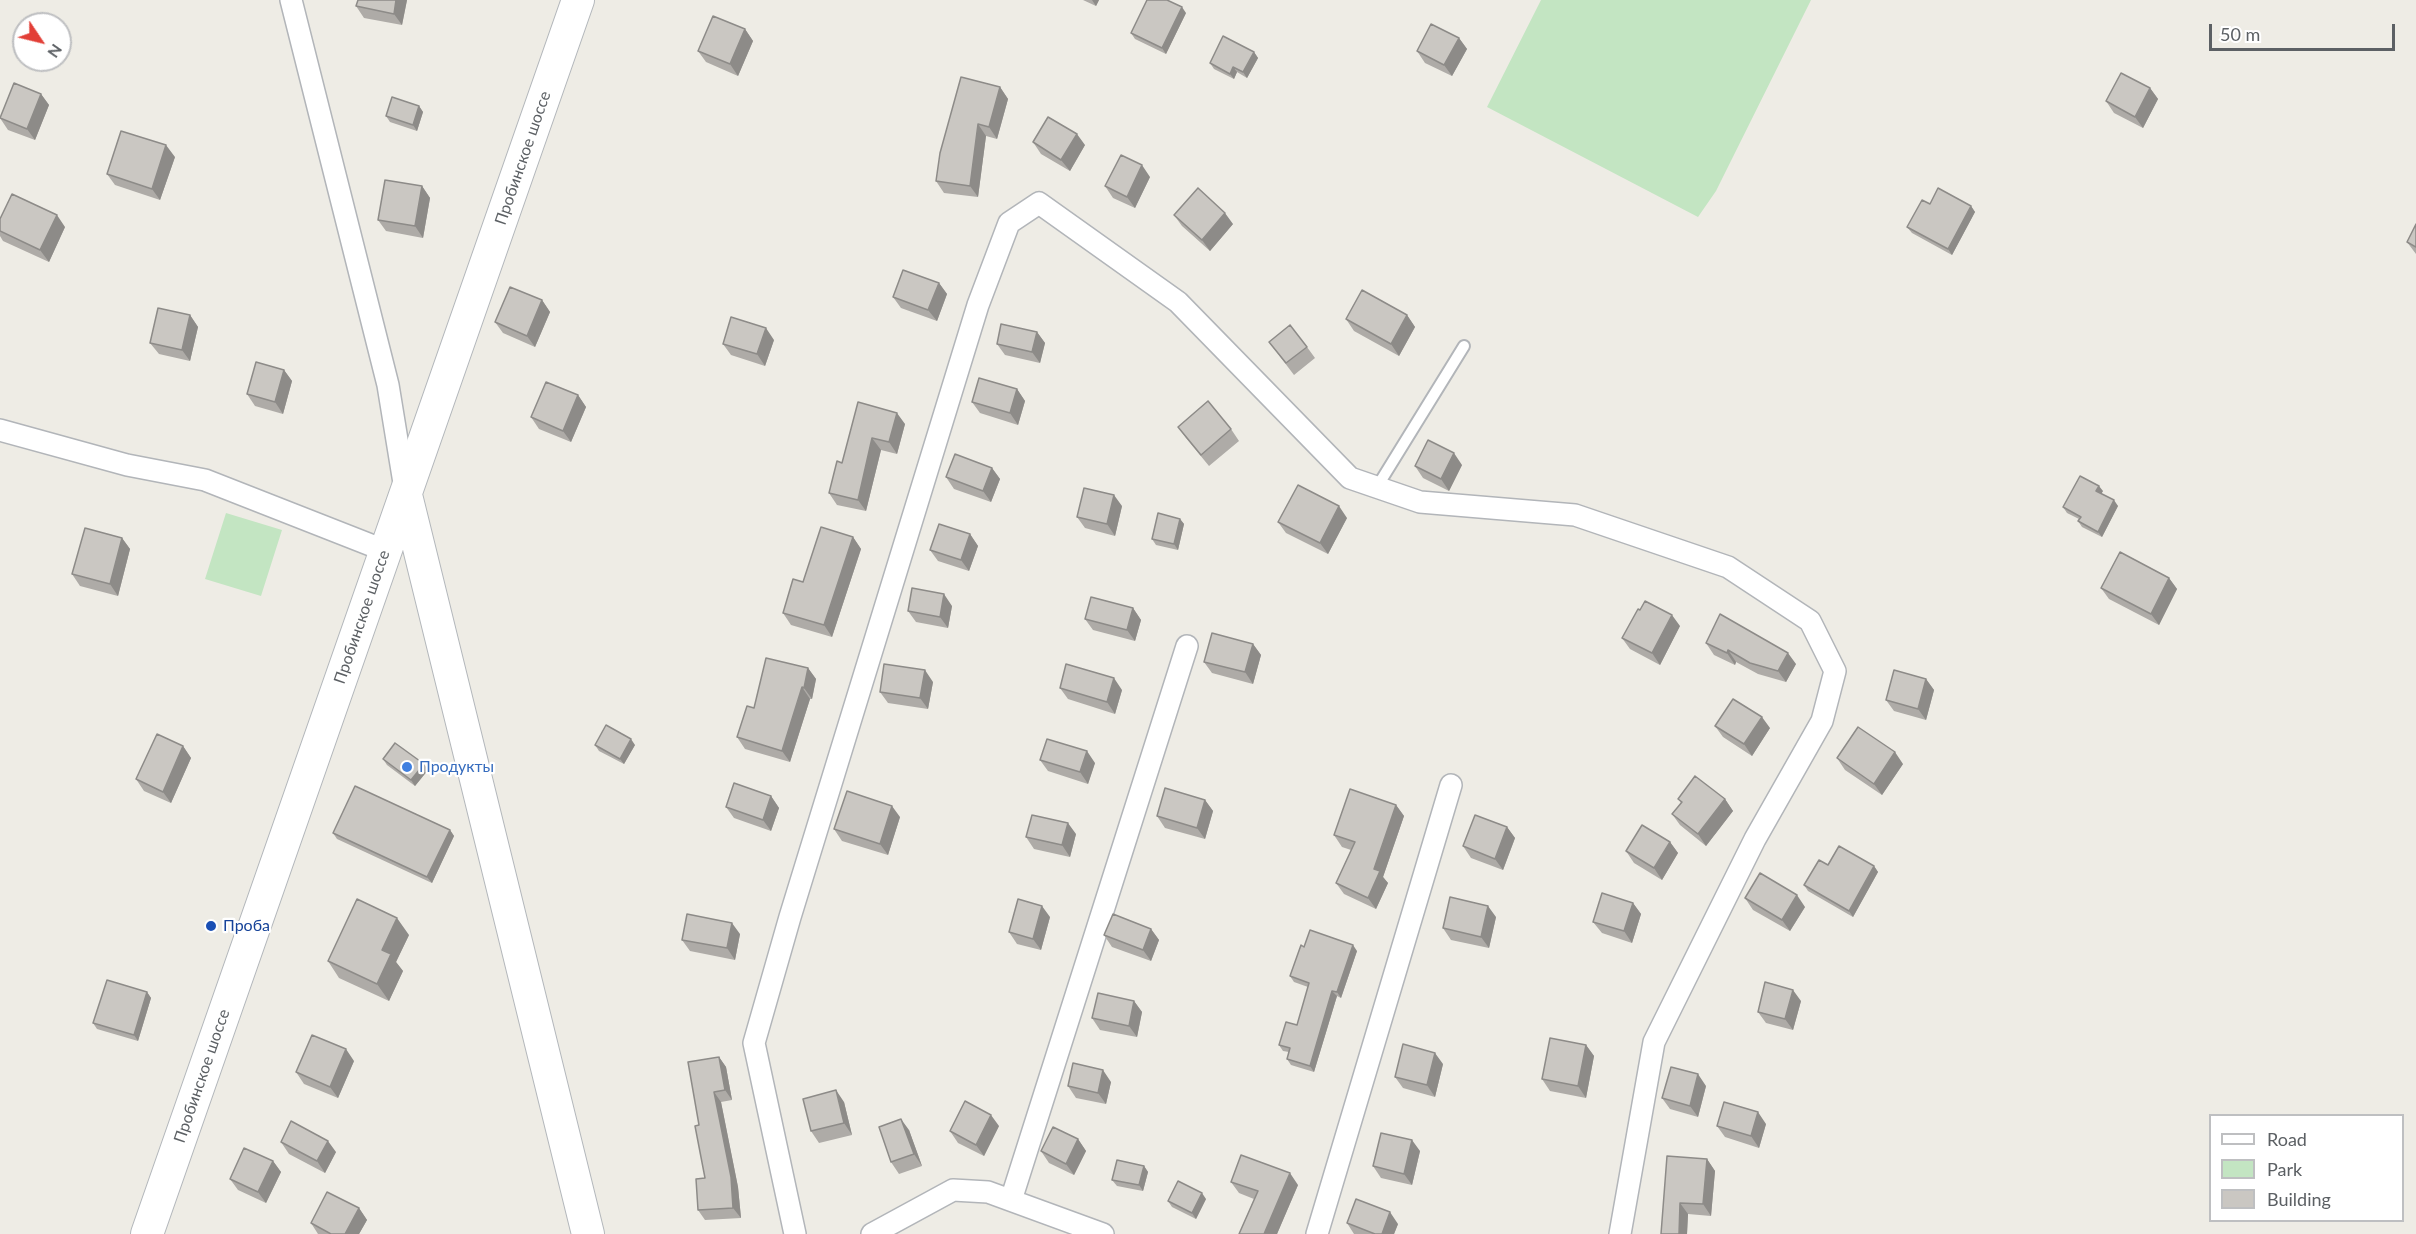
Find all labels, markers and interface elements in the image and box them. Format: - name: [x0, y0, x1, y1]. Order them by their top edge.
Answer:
- north arrow: [12, 12, 72, 72]
- scale bar: [2212, 12, 2398, 50]
- text: 50 m: [2220, 23, 2260, 45]
- text: N: [44, 41, 67, 62]
- street label: Пробинское шоссе: [491, 89, 555, 227]
- street label: Пробинское шоссе: [330, 548, 394, 686]
- place label: Продукты: [419, 757, 494, 777]
- marker: Продукты: [400, 760, 414, 774]
- place label: Проба: [223, 916, 270, 936]
- marker: Проба: [204, 919, 218, 933]
- street label: Пробинское шоссе: [170, 1007, 234, 1145]
- legend: [2209, 1114, 2404, 1222]
- text: Road: [2267, 1128, 2307, 1150]
- text: Park: [2267, 1158, 2302, 1180]
- text: Building: [2267, 1188, 2331, 1210]

